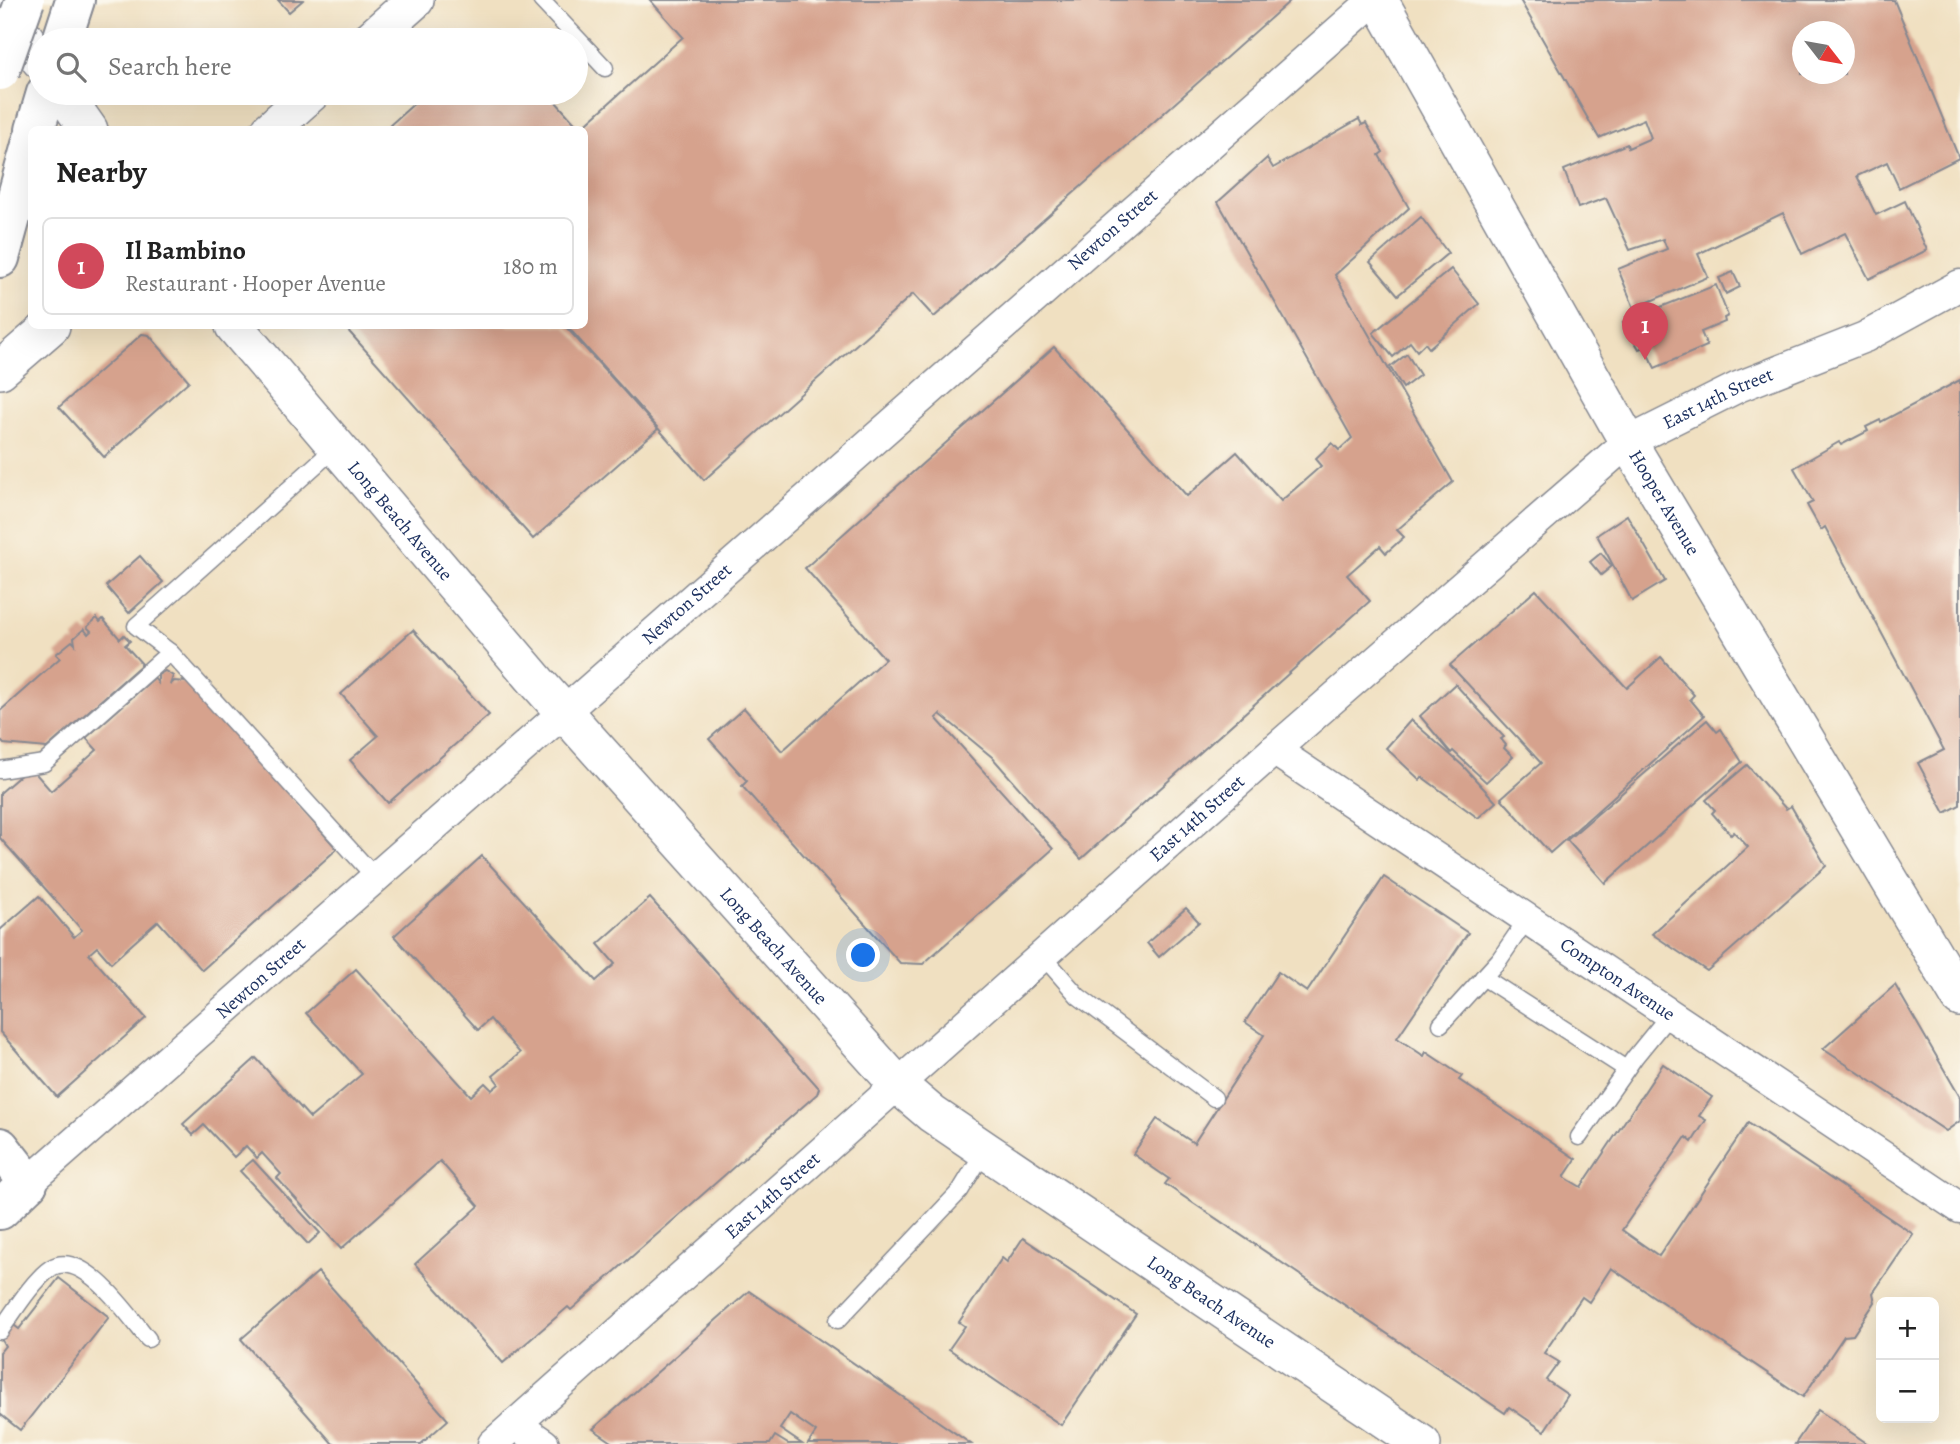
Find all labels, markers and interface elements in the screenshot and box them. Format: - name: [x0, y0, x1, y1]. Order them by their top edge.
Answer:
- north arrow: [1792, 21, 1855, 84]
- search box: [28, 28, 588, 105]
- icon: search: [52, 48, 90, 86]
- text: Search here: [108, 49, 232, 84]
- text: Nearby: [56, 152, 147, 192]
- street label: Newton Street: [1062, 183, 1163, 276]
- text: Il Bambino: [125, 233, 246, 268]
- text: 1: [77, 251, 85, 282]
- text: 180 m: [503, 251, 558, 282]
- text: Restaurant · Hooper Avenue: [125, 268, 386, 299]
- pin: 1: [1622, 302, 1668, 360]
- street label: East 14th Street: [1658, 361, 1777, 436]
- street label: Hooper Avenue: [1623, 445, 1706, 560]
- street label: Long Beach Avenue: [341, 455, 458, 586]
- street label: Newton Street: [636, 557, 737, 651]
- street label: East 14th Street: [1144, 769, 1250, 868]
- street label: Long Beach Avenue: [714, 882, 833, 1011]
- street label: Compton Avenue: [1555, 931, 1680, 1027]
- street label: Newton Street: [210, 932, 311, 1025]
- your location: [846, 938, 880, 972]
- street label: East 14th Street: [719, 1146, 826, 1245]
- street label: Long Beach Avenue: [1142, 1250, 1281, 1355]
- map controls: [1876, 1297, 1939, 1423]
- button: +: [1876, 1297, 1939, 1360]
- button: −: [1876, 1360, 1939, 1423]

